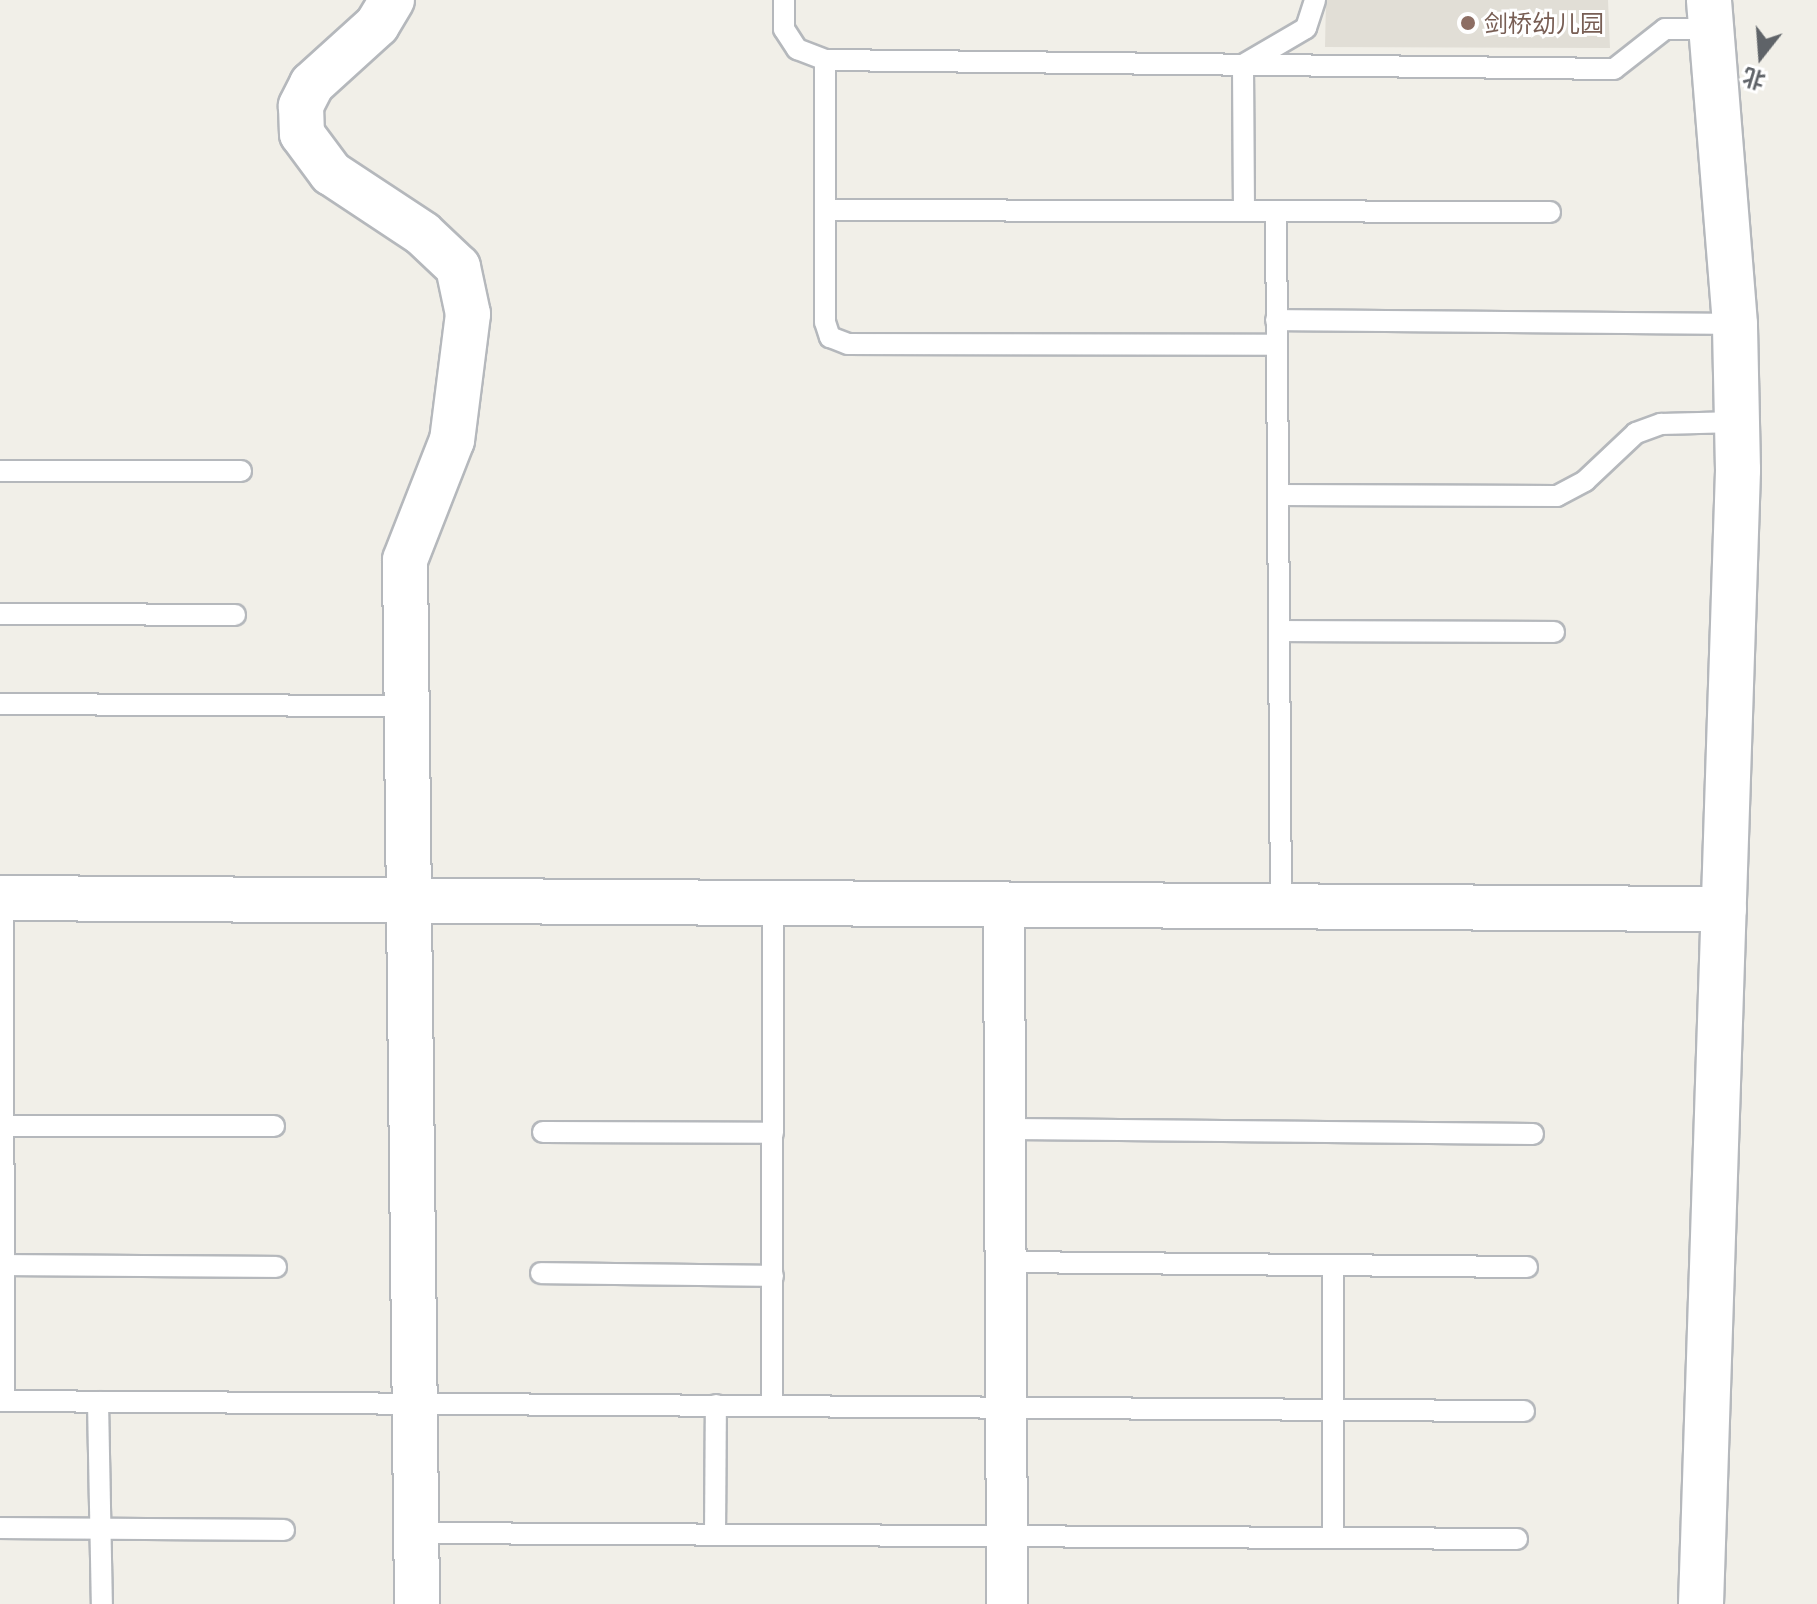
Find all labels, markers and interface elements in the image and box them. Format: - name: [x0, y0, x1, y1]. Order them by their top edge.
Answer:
- place label: 剑桥幼儿园: [1484, 9, 1604, 37]
- marker: 剑桥幼儿园: [1459, 14, 1477, 32]
- north arrow: [1721, 16, 1801, 96]
- text: 北: [1739, 63, 1768, 96]

